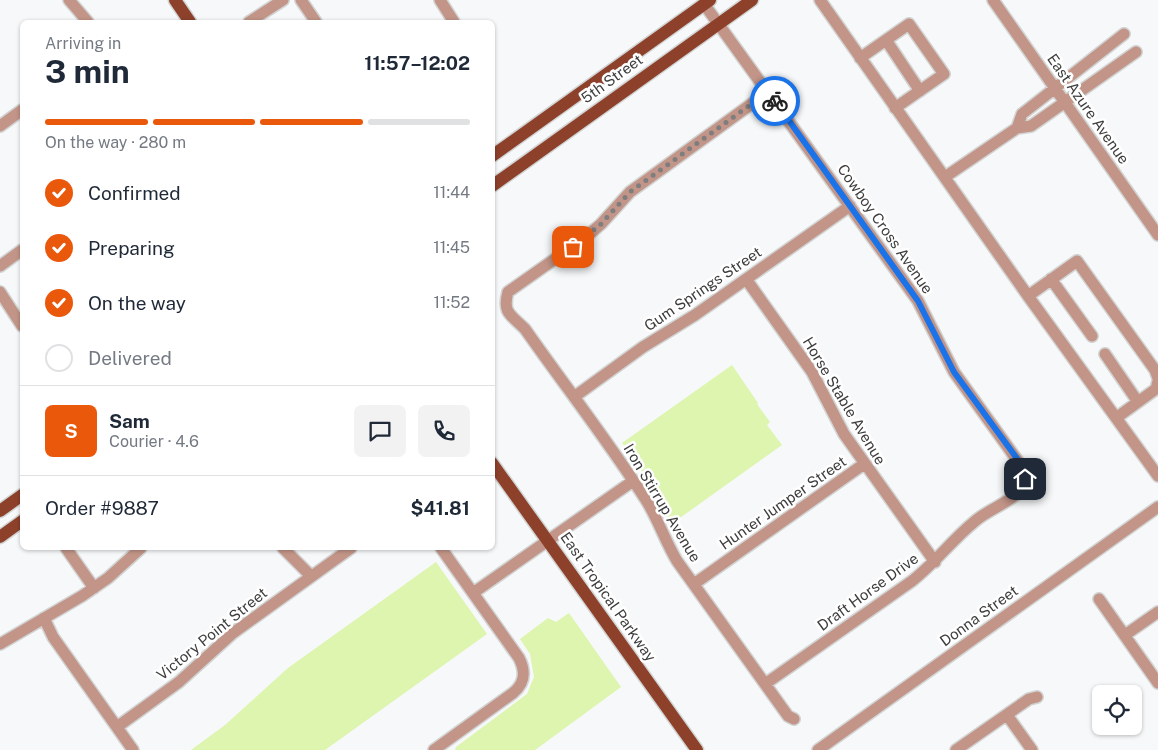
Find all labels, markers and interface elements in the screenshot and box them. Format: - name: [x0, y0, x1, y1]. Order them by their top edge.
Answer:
- text: Arriving in: [45, 34, 121, 53]
- street label: East Azure Avenue: [1044, 50, 1133, 167]
- street label: 5th Street: [578, 51, 646, 107]
- text: 11:57–12:02: [364, 52, 470, 74]
- text: 3 min: [45, 53, 130, 90]
- courier: [750, 76, 800, 126]
- icon: bike: [761, 87, 789, 115]
- text: On the way · 280 m: [45, 133, 186, 152]
- street label: Cowboy Cross Avenue: [834, 161, 937, 297]
- icon: check: [45, 179, 73, 207]
- text: Confirmed: [88, 182, 181, 204]
- text: 11:44: [433, 183, 470, 202]
- pin: [552, 226, 594, 268]
- icon: bag: [559, 233, 587, 261]
- icon: check: [45, 234, 73, 262]
- text: Preparing: [88, 237, 175, 259]
- text: 11:45: [433, 238, 470, 257]
- street label: Gum Springs Street: [641, 243, 765, 334]
- icon: check: [45, 289, 73, 317]
- text: On the way: [88, 292, 186, 314]
- text: 11:52: [434, 293, 470, 312]
- street label: Horse Stable Avenue: [800, 334, 889, 468]
- text: Delivered: [88, 347, 172, 369]
- button: chat: [354, 405, 406, 457]
- button: phone: [418, 405, 470, 457]
- text: Sam: [109, 410, 150, 432]
- text: S: [64, 420, 78, 442]
- text: Courier · 4.6: [109, 432, 199, 451]
- street label: Iron Stirrup Avenue: [620, 441, 704, 565]
- street label: Hunter Jumper Street: [716, 452, 849, 553]
- pin: [1004, 458, 1046, 500]
- icon: home: [1011, 465, 1039, 493]
- text: Order #9887: [45, 497, 159, 519]
- text: $41.81: [410, 497, 470, 519]
- street label: East Tropical Parkway: [557, 529, 660, 665]
- street label: Draft Horse Drive: [814, 549, 921, 634]
- street label: Donna Street: [937, 582, 1021, 649]
- street label: Victory Point Street: [153, 584, 270, 683]
- map controls: [1092, 685, 1142, 735]
- button: locate: [1092, 685, 1142, 735]

